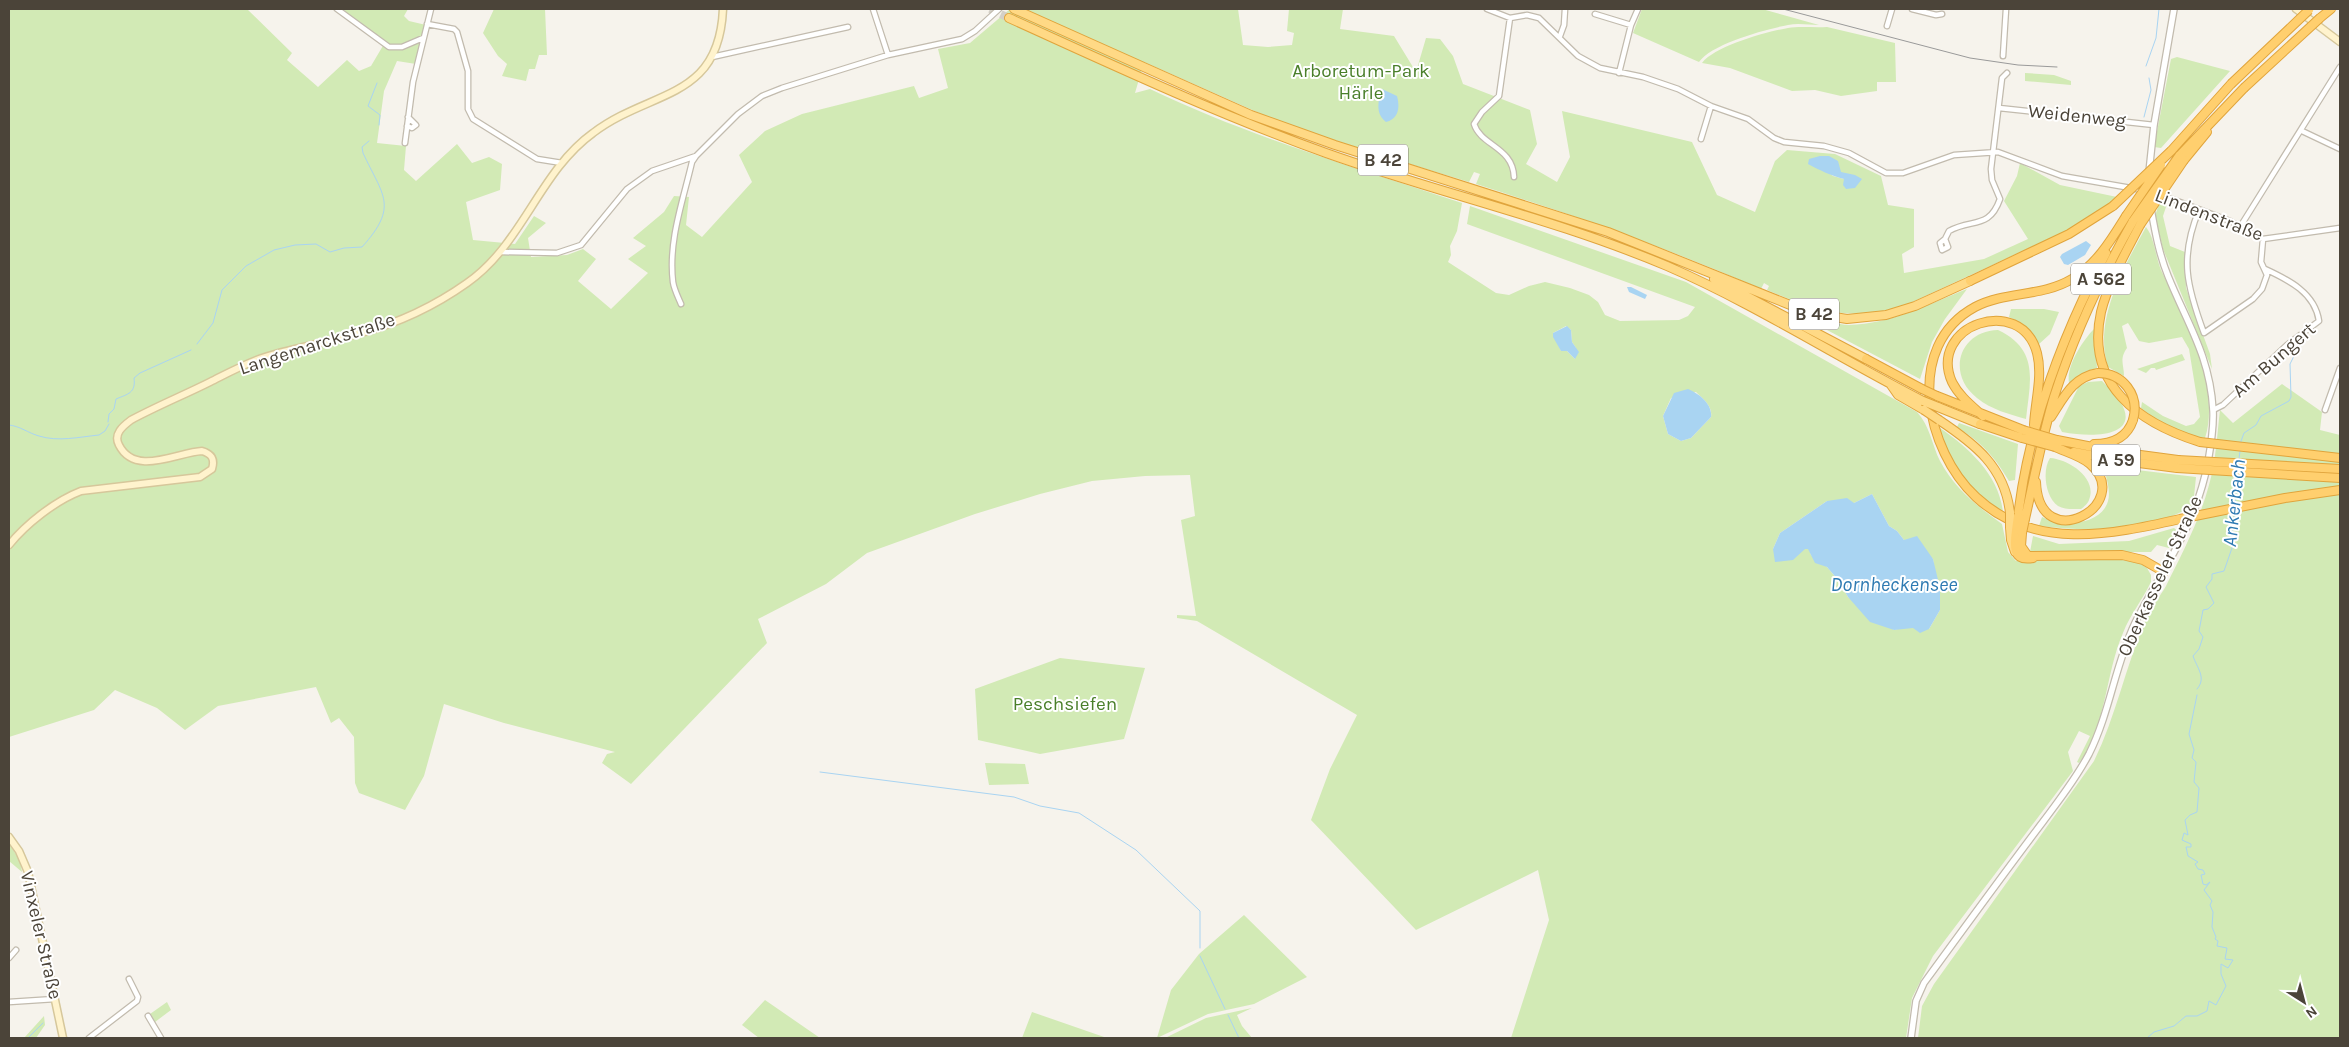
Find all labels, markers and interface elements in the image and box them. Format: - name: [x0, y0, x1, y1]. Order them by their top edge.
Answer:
- park label: Arboretum-Park Härle: [1292, 60, 1430, 104]
- street label: Weidenweg: [2027, 100, 2127, 132]
- road number: B 42: [1358, 144, 1408, 176]
- street label: Lindenstraße: [2152, 184, 2266, 246]
- road number: A 562: [2071, 264, 2131, 294]
- road number: B 42: [1789, 298, 1839, 329]
- street label: Langemarckstraße: [236, 308, 398, 380]
- street label: Am Bungert: [2228, 318, 2320, 402]
- road number: A 59: [2092, 444, 2140, 476]
- water label: Ankerbach: [2218, 458, 2250, 548]
- street label: Oberkasseler Straße: [2113, 492, 2207, 660]
- water label: Dornheckensee: [1830, 573, 1958, 596]
- park label: Peschsiefen: [1013, 693, 1117, 715]
- street label: Vinxeler Straße: [16, 869, 66, 1001]
- north arrow: [2279, 977, 2329, 1027]
- text: N: [2302, 1002, 2320, 1022]

